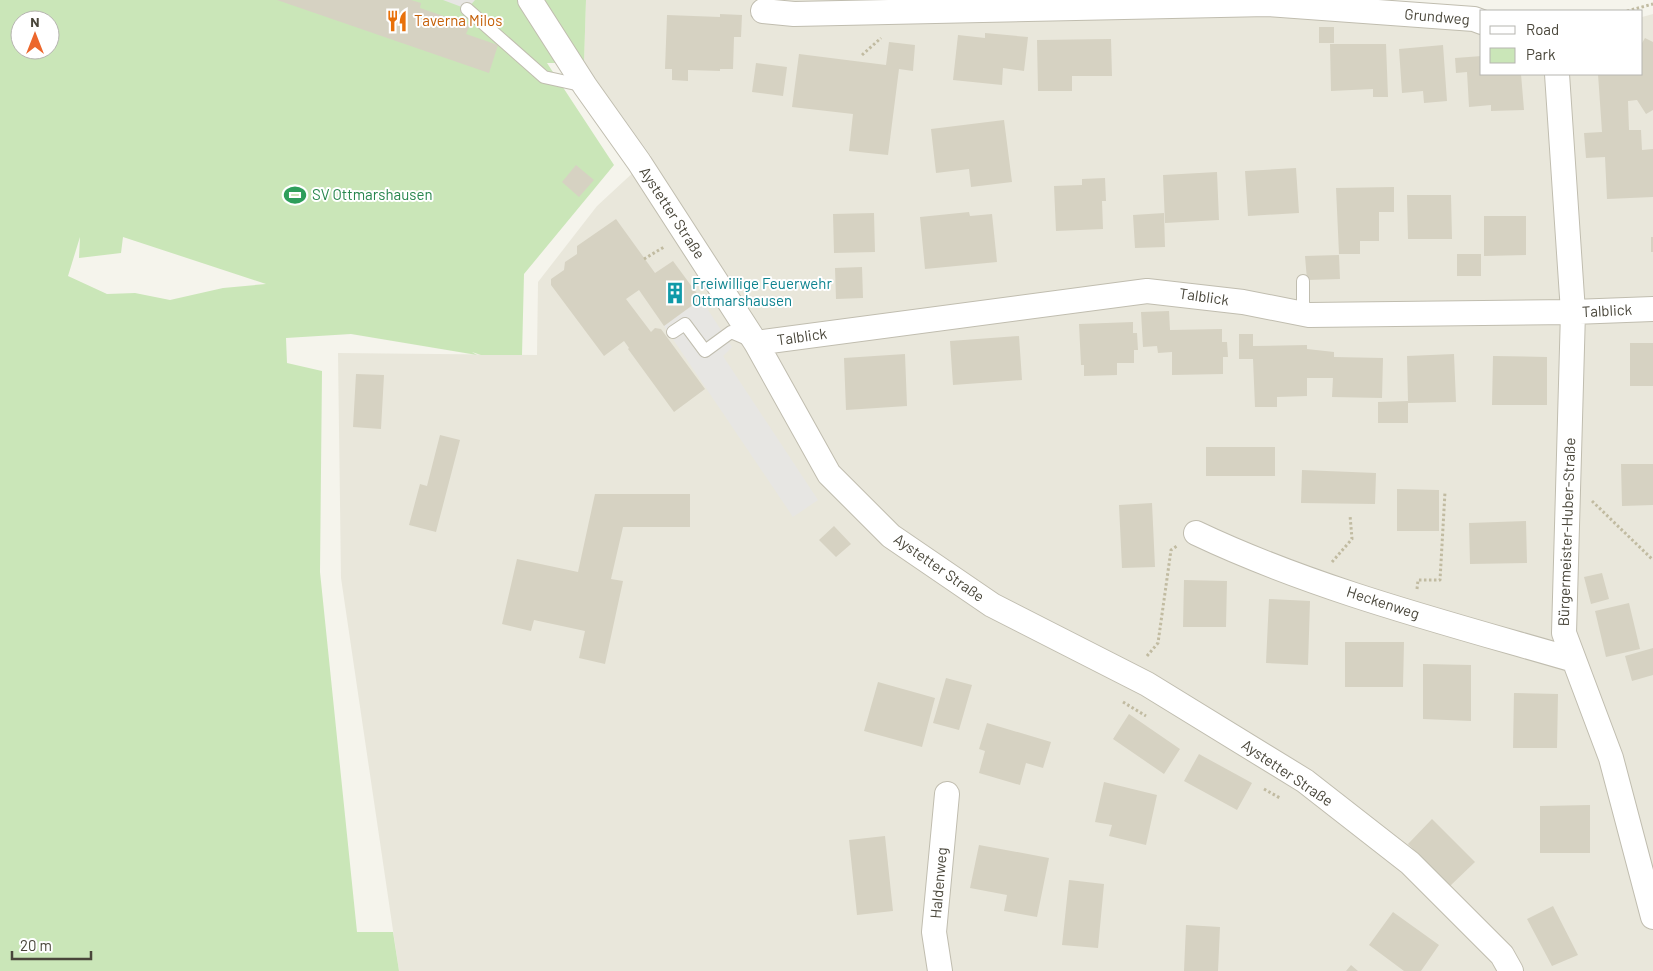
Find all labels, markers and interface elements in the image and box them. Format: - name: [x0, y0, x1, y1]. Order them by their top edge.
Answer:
- street label: Grundweg: [1404, 4, 1470, 28]
- restaurant icon: Taverna Milos: [384, 8, 410, 34]
- north arrow: [10, 10, 60, 60]
- legend: [1480, 10, 1643, 75]
- place label: Taverna Milos: [414, 11, 502, 29]
- text: N: [30, 13, 40, 30]
- text: Road: [1526, 20, 1559, 38]
- text: Park: [1526, 45, 1556, 63]
- street label: Aystetter Straße: [636, 163, 709, 262]
- sports icon: SV Ottmarshausen: [282, 182, 308, 208]
- place label: SV Ottmarshausen: [312, 185, 433, 203]
- place label: Freiwillige Feuerwehr Ottmarshausen: [692, 274, 832, 309]
- building icon: Freiwillige Feuerwehr Ottmarshausen: [662, 280, 688, 306]
- street label: Talblick: [1178, 284, 1231, 308]
- street label: Talblick: [1581, 300, 1633, 320]
- street label: Talblick: [776, 324, 828, 348]
- street label: Bürgermeister-Huber-Straße: [1554, 437, 1578, 627]
- street label: Aystetter Straße: [891, 529, 988, 605]
- street label: Heckenweg: [1345, 582, 1422, 622]
- street label: Aystetter Straße: [1238, 735, 1337, 809]
- street label: Haldenweg: [926, 846, 950, 919]
- scale bar: [12, 928, 91, 960]
- text: 20 m: [20, 936, 52, 954]

